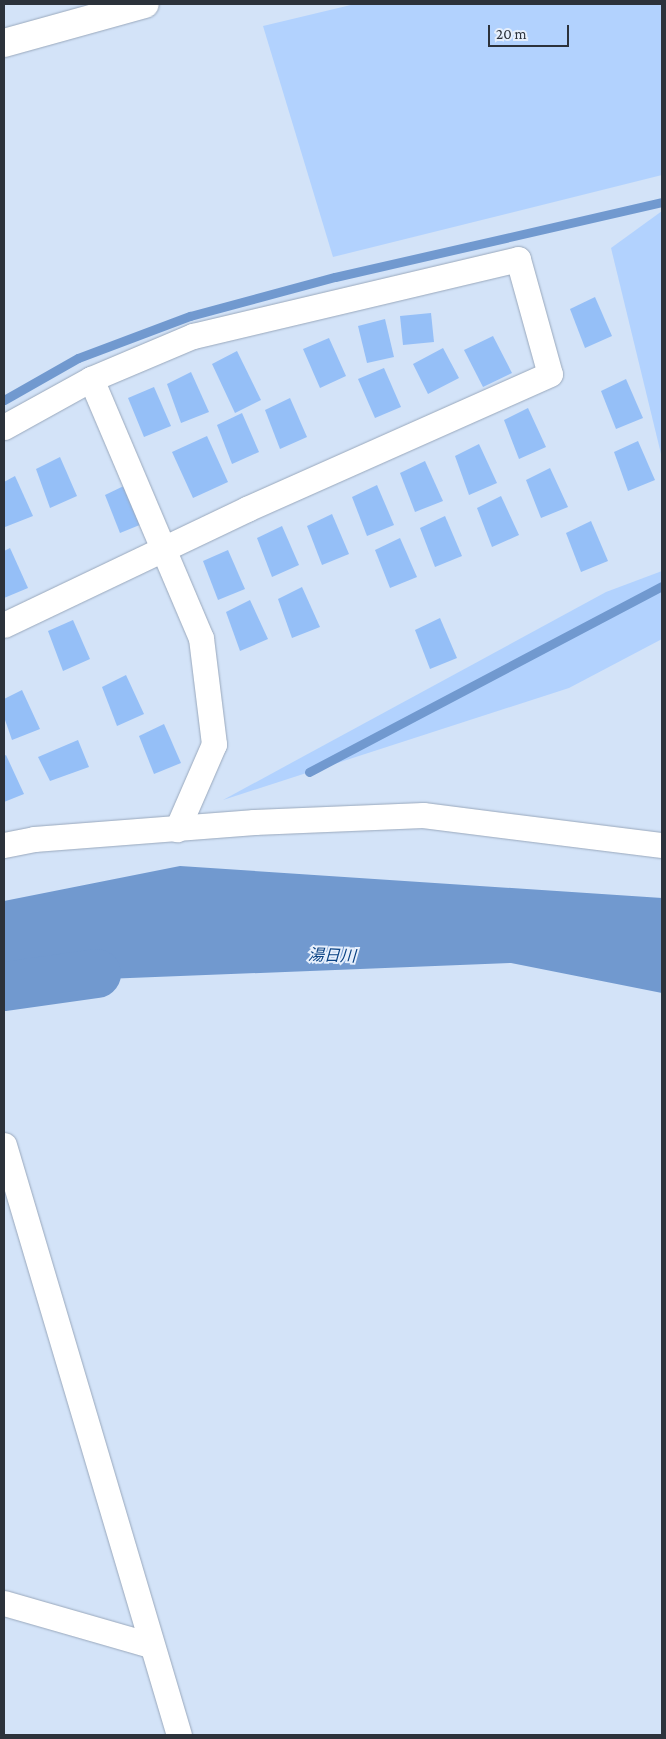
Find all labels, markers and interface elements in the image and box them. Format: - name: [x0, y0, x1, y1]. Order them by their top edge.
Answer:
- scale bar: [491, 15, 572, 47]
- text: 20 m: [496, 26, 527, 42]
- water label: 湯日川: [308, 946, 356, 966]

